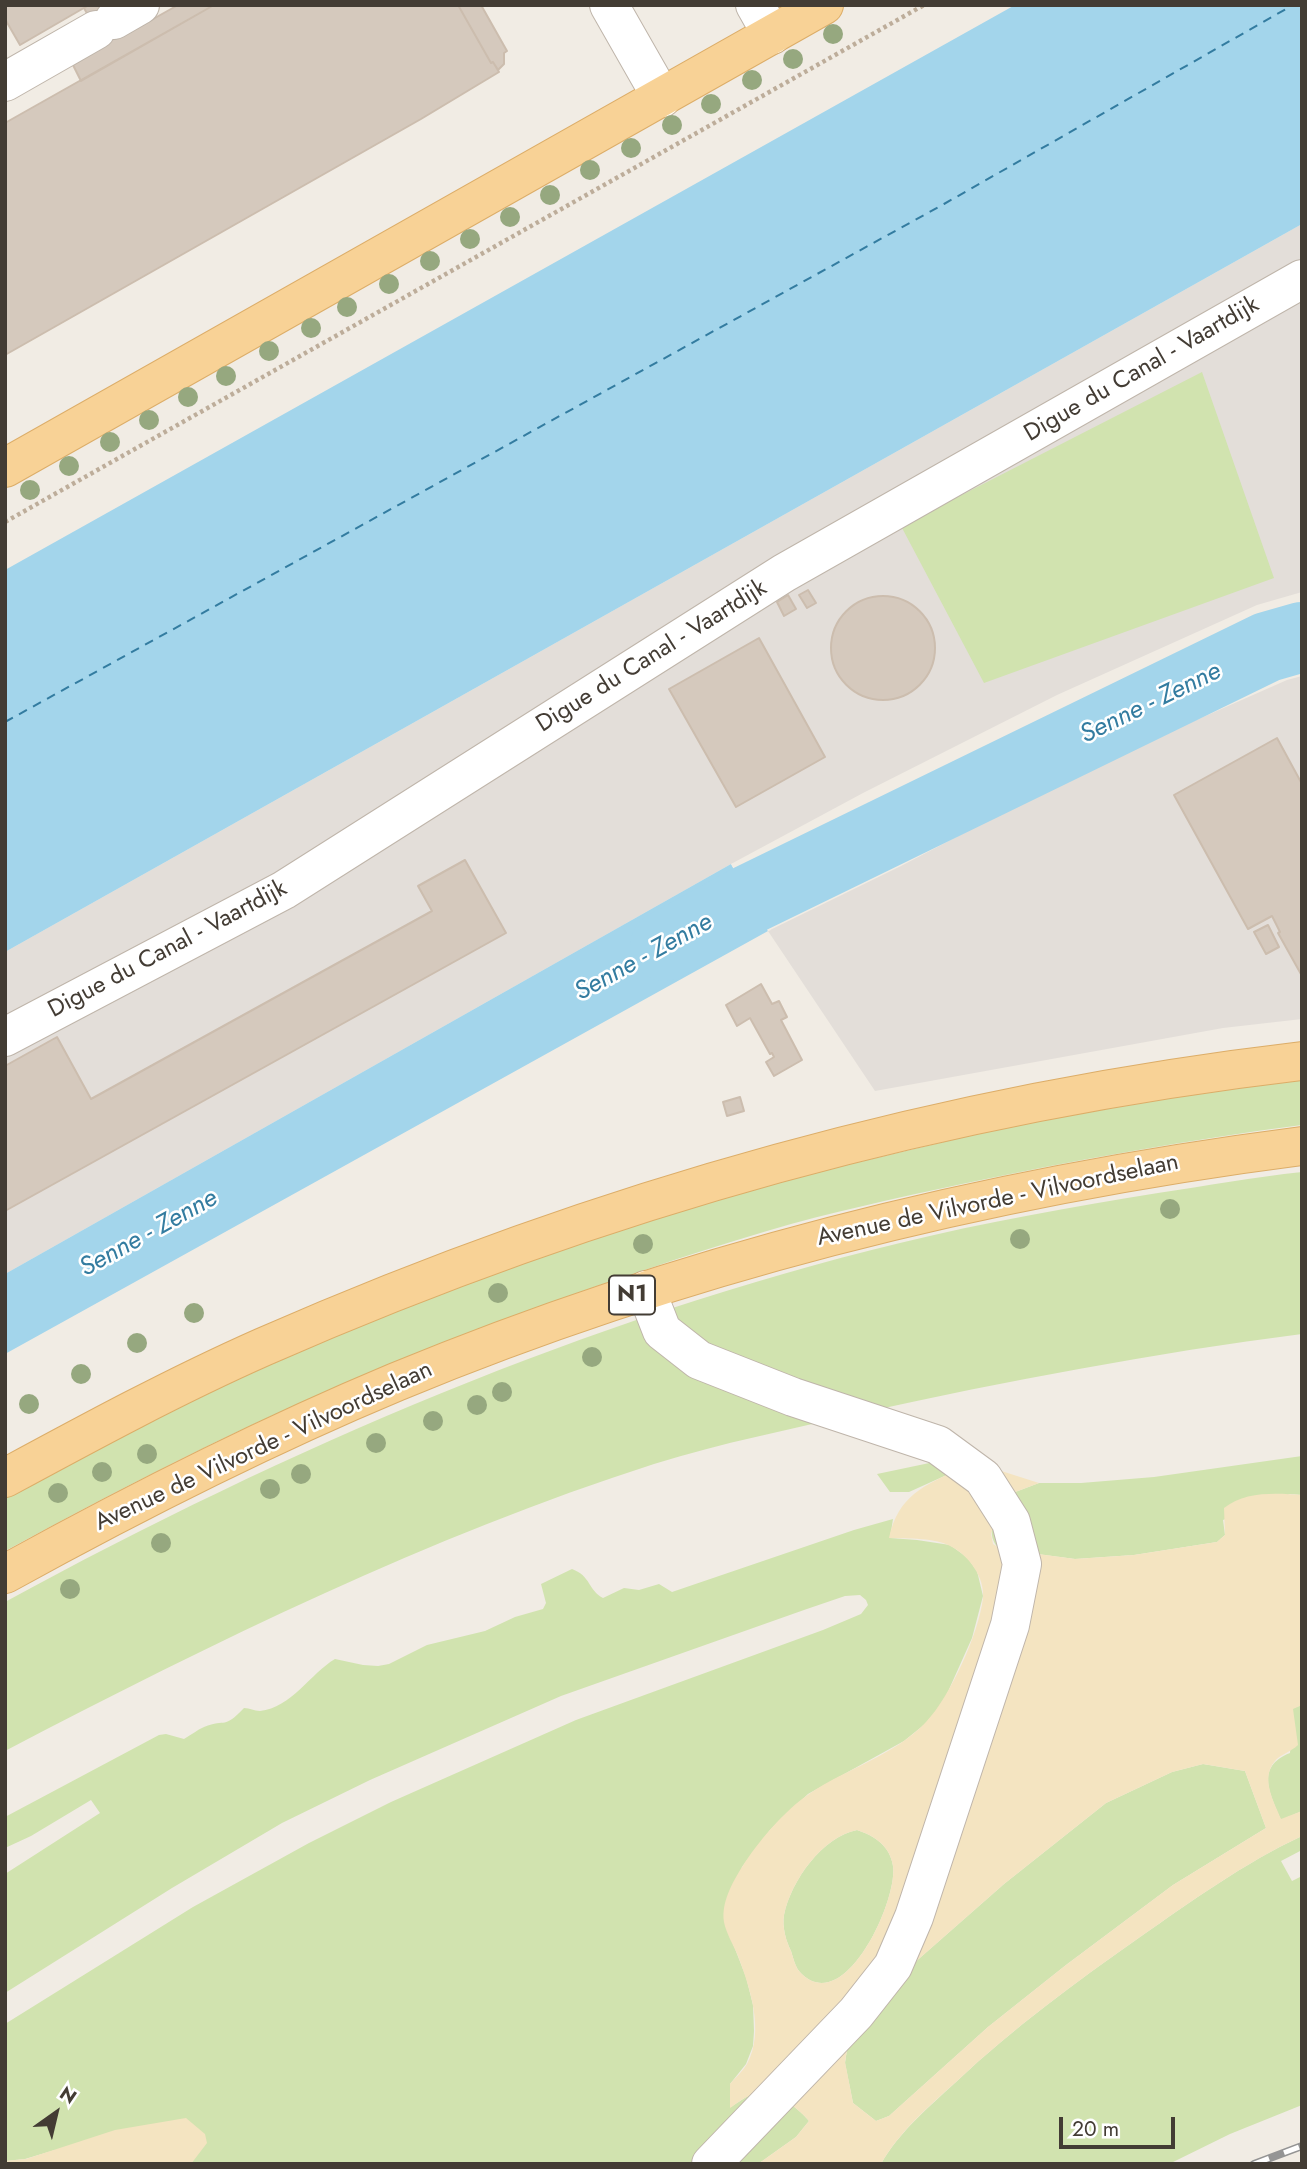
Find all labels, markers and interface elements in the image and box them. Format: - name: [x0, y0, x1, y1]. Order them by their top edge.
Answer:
- street label: Digue du Canal - Vaartdijk: [1020, 291, 1264, 449]
- street label: Digue du Canal - Vaartdijk: [532, 574, 772, 740]
- water label: Senne - Zenne: [1076, 657, 1226, 751]
- street label: Digue du Canal - Vaartdijk: [44, 875, 292, 1025]
- water label: Senne - Zenne: [570, 907, 718, 1009]
- street label: Avenue de Vilvorde - Vilvoordselaan: [815, 1149, 1181, 1253]
- water label: Senne - Zenne: [75, 1183, 223, 1285]
- road number: N1: [609, 1276, 655, 1314]
- street label: Avenue de Vilvorde - Vilvoordselaan: [91, 1356, 437, 1538]
- north arrow: [21, 2078, 91, 2148]
- text: N: [54, 2080, 82, 2111]
- scale bar: [1062, 2102, 1178, 2146]
- text: 20 m: [1072, 2114, 1119, 2144]

